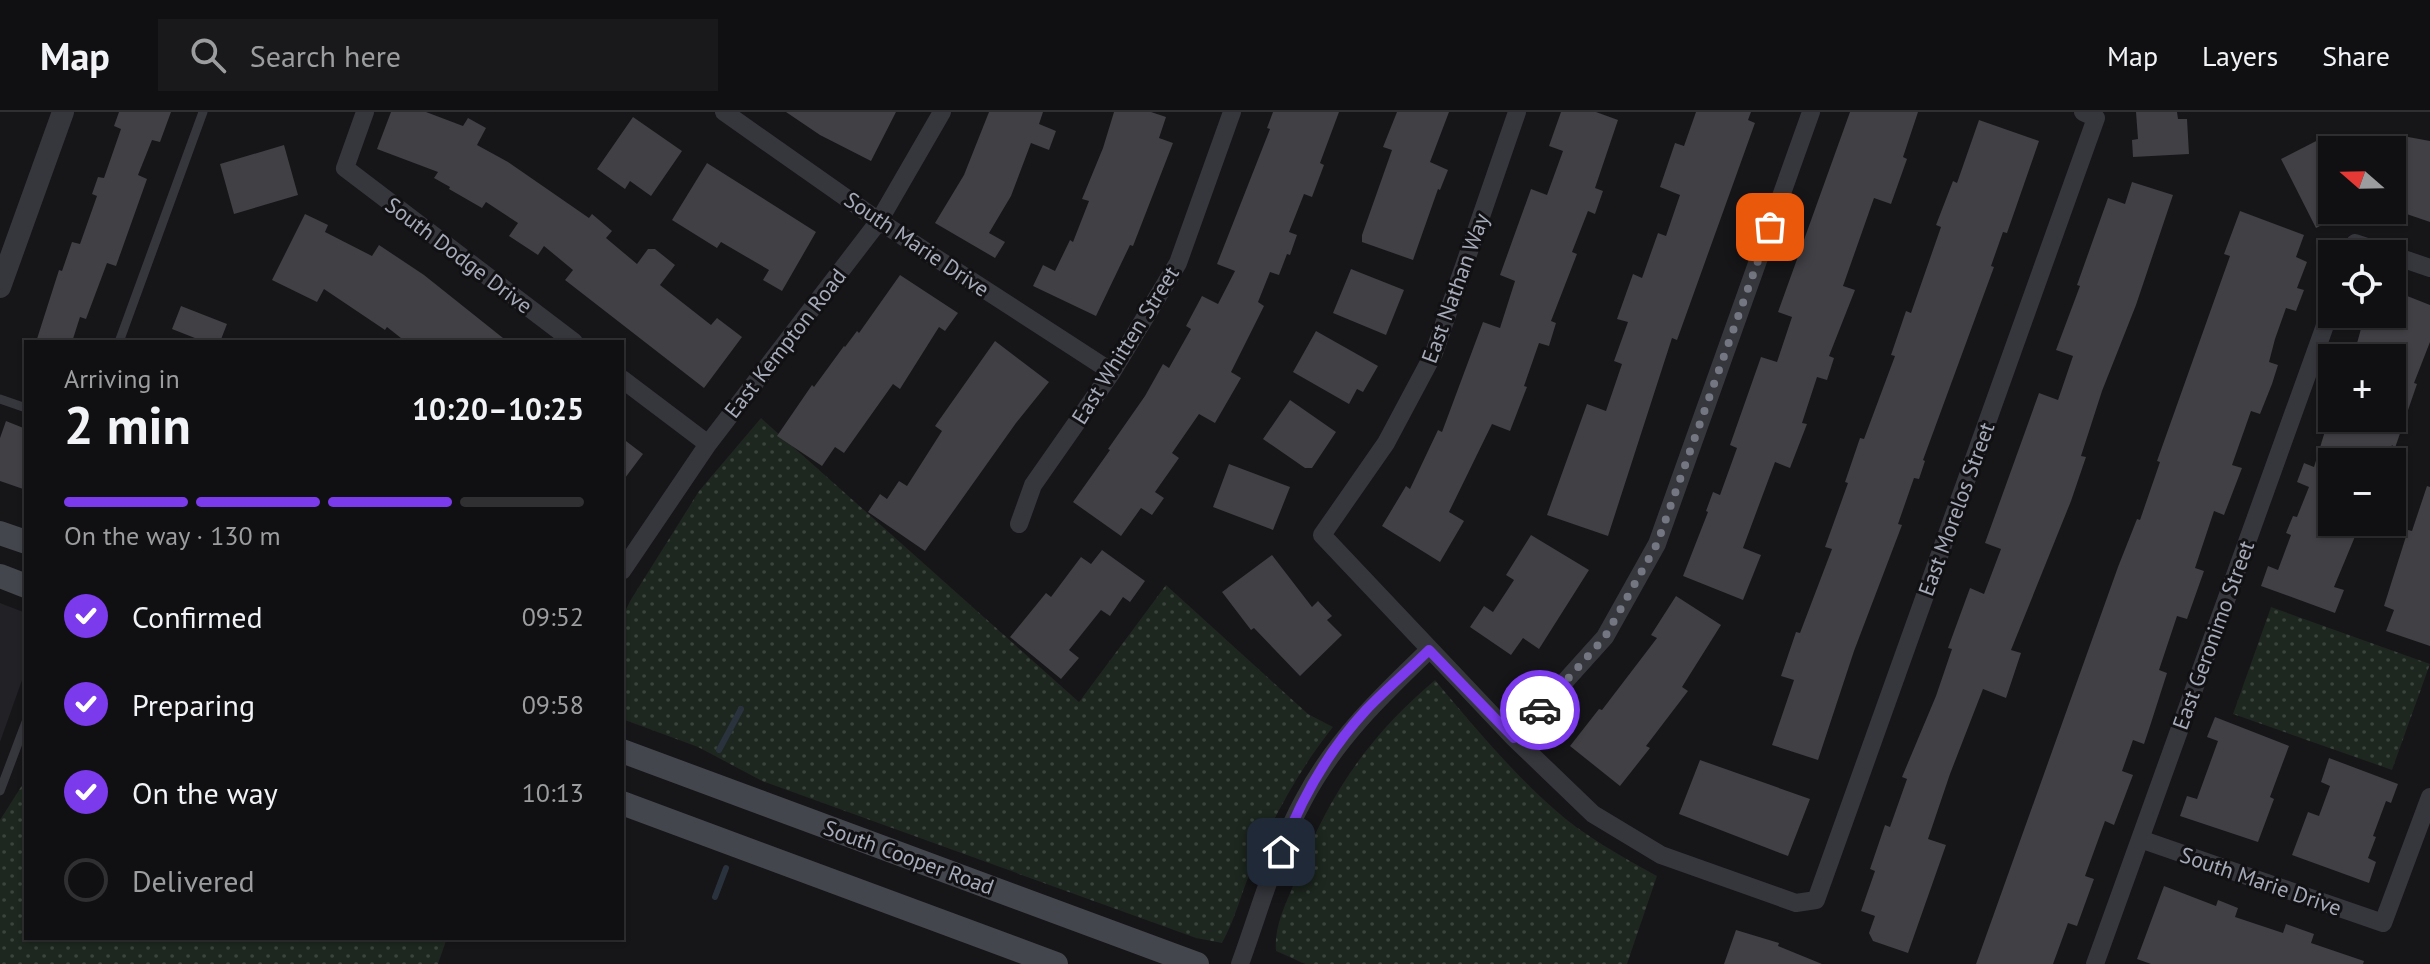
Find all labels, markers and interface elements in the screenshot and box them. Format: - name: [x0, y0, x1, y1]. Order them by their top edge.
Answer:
- search box: [158, 19, 718, 91]
- text: Map: [40, 31, 110, 80]
- icon: search: [186, 33, 230, 77]
- text: Search here: [250, 36, 401, 75]
- text: Map: [2107, 37, 2158, 74]
- text: Layers: [2202, 37, 2278, 74]
- text: Share: [2322, 37, 2390, 74]
- north arrow: [2318, 136, 2406, 224]
- map controls: [2318, 136, 2406, 536]
- street label: South Marie Drive: [839, 185, 995, 303]
- street label: South Dodge Drive: [380, 191, 538, 319]
- pin: [1736, 193, 1804, 261]
- icon: bag: [1748, 205, 1792, 249]
- street label: East Nathan Way: [1415, 209, 1495, 367]
- button: locate: [2318, 240, 2406, 328]
- street label: East Whitten Street: [1065, 260, 1185, 429]
- street label: East Kempton Road: [718, 263, 852, 423]
- button: +: [2318, 344, 2406, 432]
- text: Arriving in: [64, 362, 180, 395]
- text: 10:20–10:25: [412, 389, 584, 428]
- text: 2 min: [64, 391, 191, 458]
- street label: East Morelos Street: [1912, 418, 2001, 600]
- button: −: [2318, 448, 2406, 536]
- text: On the way · 130 m: [64, 519, 281, 552]
- street label: East Geronimo Street: [2166, 536, 2260, 733]
- icon: check: [64, 594, 108, 638]
- text: Confirmed: [132, 597, 263, 636]
- text: 09:52: [522, 600, 584, 633]
- courier: [1500, 670, 1580, 750]
- icon: check: [64, 682, 108, 726]
- text: Preparing: [132, 685, 255, 724]
- text: 09:58: [522, 688, 584, 721]
- icon: car: [1518, 688, 1562, 732]
- icon: check: [64, 770, 108, 814]
- text: On the way: [132, 773, 278, 812]
- text: 10:13: [522, 776, 584, 809]
- street label: South Cooper Road: [820, 813, 998, 901]
- pin: [1247, 818, 1315, 886]
- icon: home: [1259, 830, 1303, 874]
- street label: South Marie Drive: [2177, 840, 2345, 922]
- text: Delivered: [132, 861, 255, 900]

